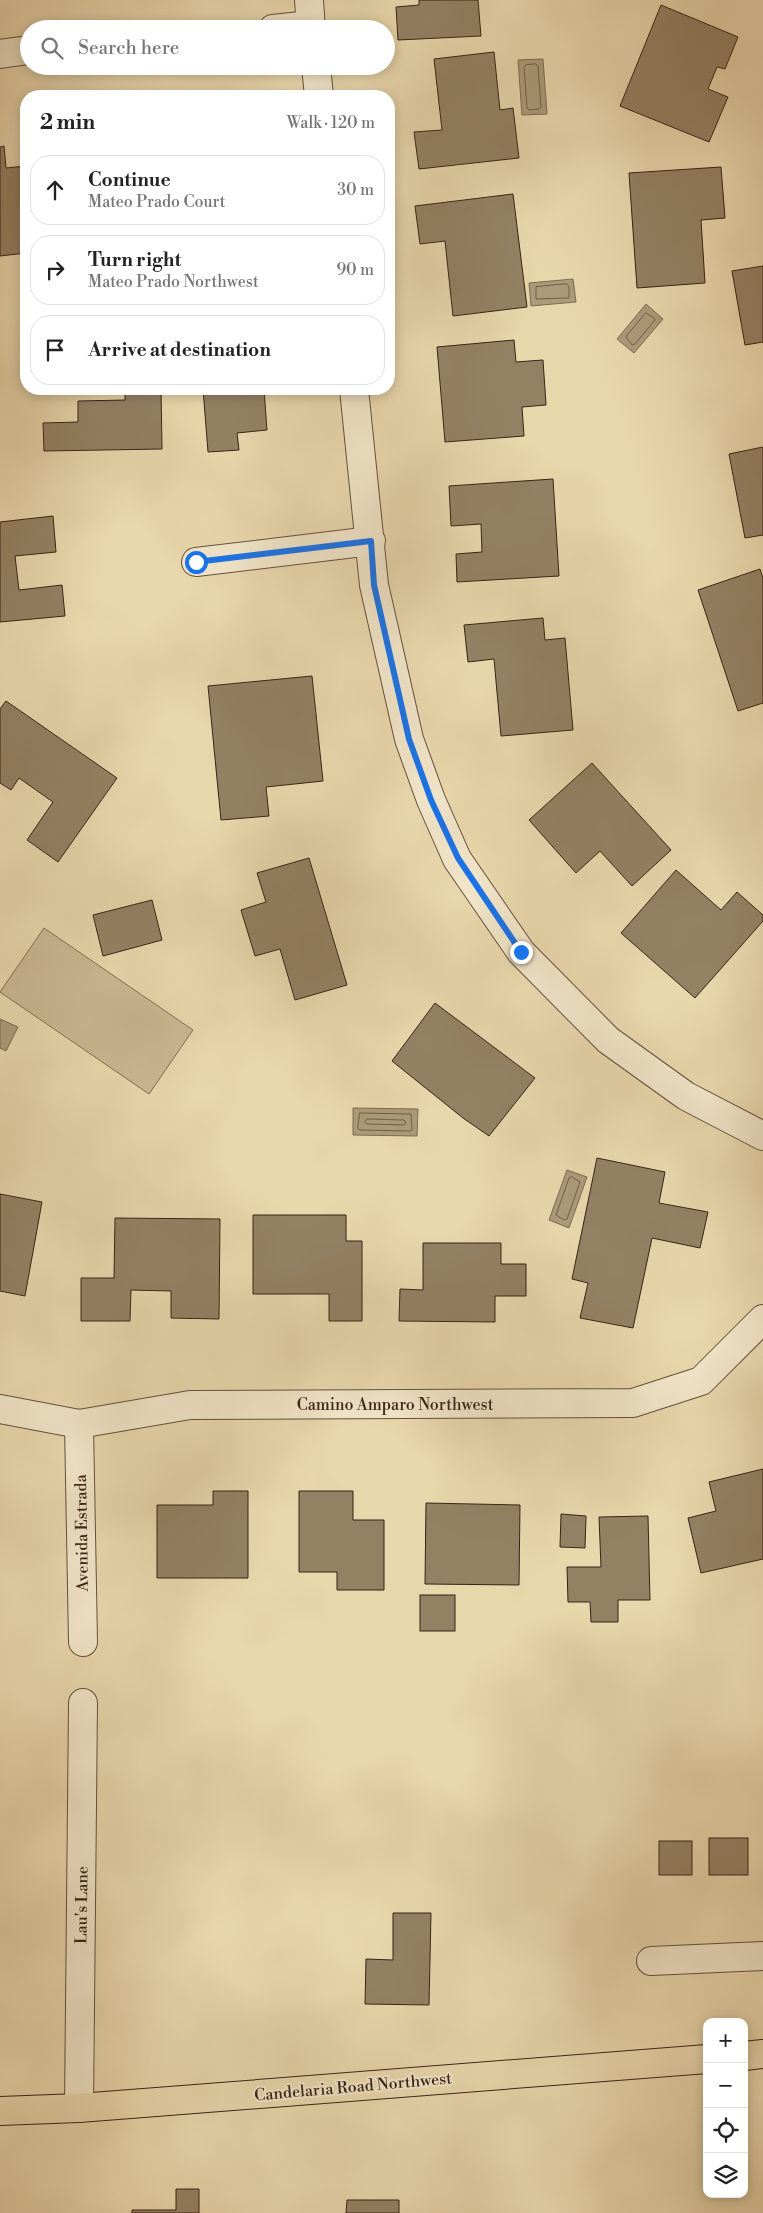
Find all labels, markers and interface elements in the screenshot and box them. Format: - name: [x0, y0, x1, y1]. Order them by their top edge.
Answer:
- search box: [20, 20, 395, 75]
- icon: search: [38, 34, 66, 62]
- text: Search here: [78, 36, 179, 60]
- text: 2 min: [40, 110, 95, 136]
- text: Walk · 120 m: [287, 113, 375, 133]
- text: Continue: [88, 168, 171, 192]
- icon: ahead: [41, 176, 69, 204]
- text: 30 m: [337, 180, 374, 200]
- text: Mateo Prado Court: [88, 192, 226, 212]
- text: Turn right: [88, 248, 181, 272]
- icon: right: [41, 256, 69, 284]
- text: 90 m: [336, 260, 374, 280]
- text: Mateo Prado Northwest: [88, 272, 259, 292]
- icon: arrive: [41, 336, 69, 364]
- text: Arrive at destination: [88, 338, 271, 362]
- route start: [185, 551, 208, 574]
- route end: [510, 941, 533, 964]
- street label: Camino Amparo Northwest: [297, 1395, 494, 1415]
- street label: Avenida Estrada: [71, 1473, 93, 1593]
- street label: Lau's Lane: [71, 1866, 93, 1944]
- map controls: [703, 2018, 748, 2198]
- button: +: [703, 2018, 748, 2063]
- button: −: [703, 2063, 748, 2108]
- street label: Candelaria Road Northwest: [254, 2068, 453, 2106]
- button: locate: [703, 2108, 748, 2153]
- button: layers: [703, 2153, 748, 2198]

